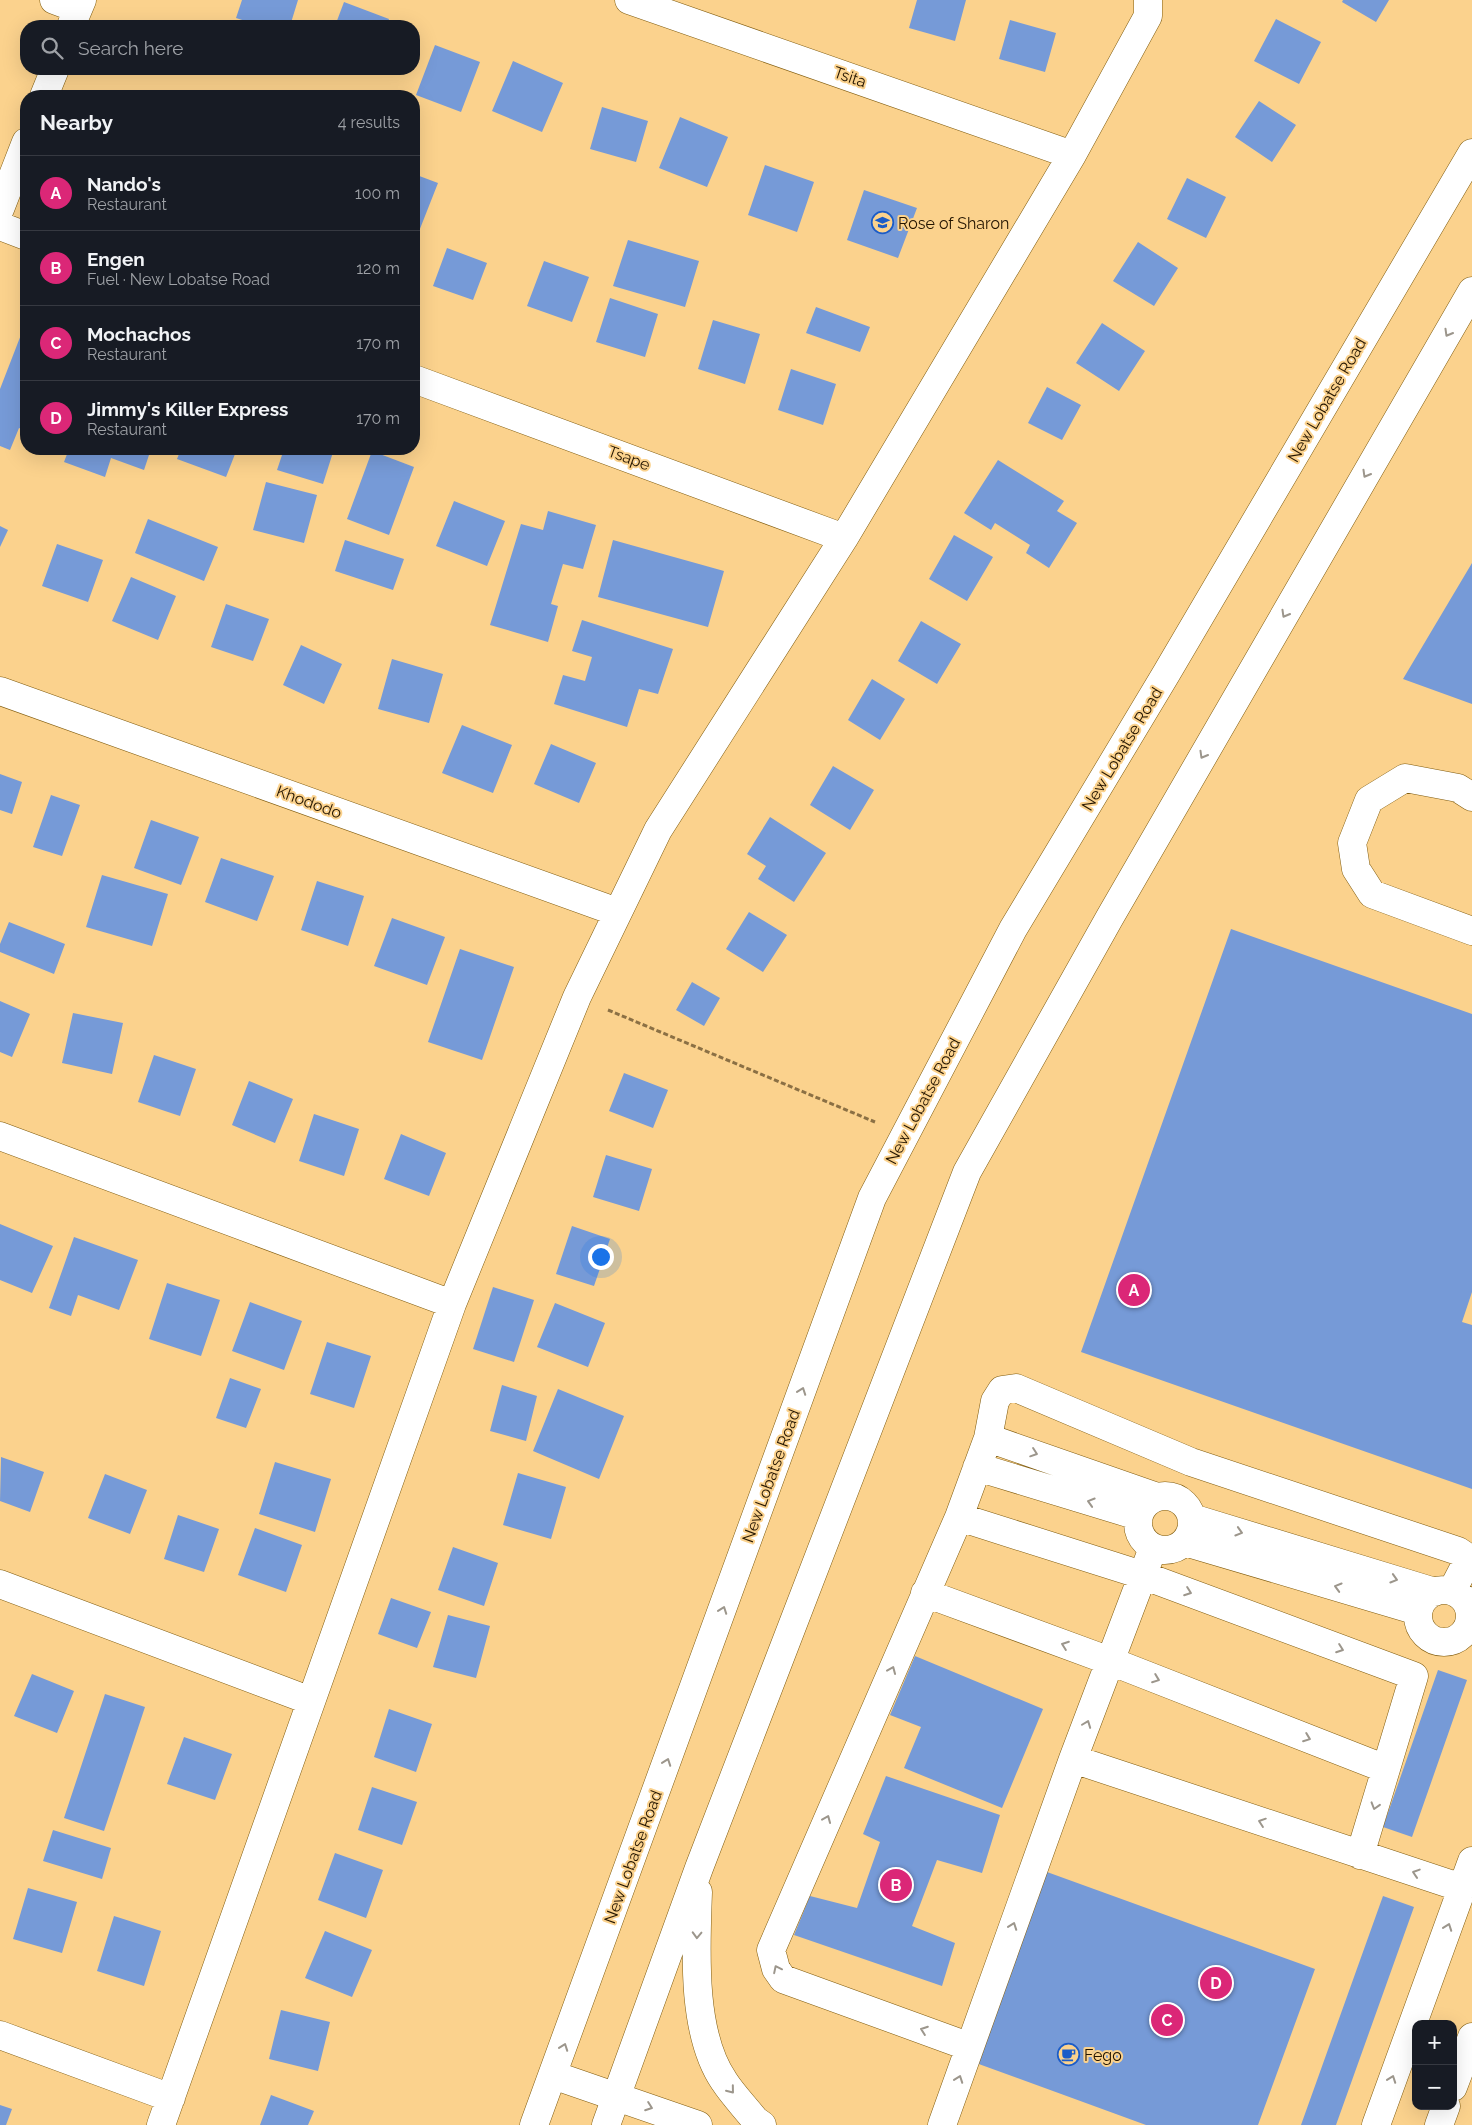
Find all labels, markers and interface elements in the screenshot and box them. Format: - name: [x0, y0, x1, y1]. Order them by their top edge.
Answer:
- search box: [20, 20, 420, 75]
- icon: search: [38, 34, 66, 62]
- text: Search here: [78, 37, 184, 59]
- street label: Tsita: [831, 63, 869, 91]
- text: Nearby: [40, 110, 113, 135]
- text: 4 results: [338, 113, 400, 132]
- text: Nando's: [87, 173, 161, 195]
- text: A: [51, 184, 61, 203]
- text: 100 m: [355, 184, 400, 203]
- text: Restaurant: [87, 195, 167, 214]
- school or university icon: Rose of Sharon: [870, 211, 894, 235]
- place label: Rose of Sharon: [898, 214, 1009, 233]
- text: Engen: [87, 248, 145, 270]
- text: B: [51, 259, 61, 278]
- text: 120 m: [356, 259, 400, 278]
- text: Fuel · New Lobatse Road: [87, 270, 270, 289]
- text: Mochachos: [87, 323, 191, 345]
- one-way arrow: [1444, 328, 1454, 337]
- text: C: [51, 334, 61, 353]
- text: 170 m: [356, 334, 400, 353]
- street label: New Lobatse Road: [1284, 335, 1370, 465]
- text: Restaurant: [87, 345, 167, 364]
- text: Jimmy's Killer Express: [87, 398, 288, 420]
- text: D: [50, 409, 62, 428]
- text: 170 m: [356, 409, 400, 428]
- text: Restaurant: [87, 420, 167, 439]
- street label: Tsape: [605, 442, 653, 474]
- one-way arrow: [1363, 468, 1373, 477]
- one-way arrow: [1281, 609, 1291, 618]
- street label: New Lobatse Road: [1078, 684, 1166, 814]
- one-way arrow: [1200, 750, 1210, 759]
- street label: Khododo: [274, 781, 344, 823]
- street label: New Lobatse Road: [882, 1035, 964, 1167]
- your location: [588, 1244, 614, 1270]
- pin: A: [1118, 1271, 1150, 1309]
- one-way arrow: [796, 1387, 806, 1396]
- street label: New Lobatse Road: [738, 1407, 804, 1545]
- one-way arrow: [1029, 1448, 1038, 1458]
- one-way arrow: [1088, 1497, 1096, 1507]
- one-way arrow: [1234, 1527, 1242, 1537]
- one-way arrow: [1390, 1574, 1398, 1584]
- one-way arrow: [1334, 1583, 1342, 1593]
- one-way arrow: [1183, 1586, 1192, 1596]
- one-way arrow: [717, 1606, 727, 1614]
- one-way arrow: [1061, 1641, 1069, 1651]
- one-way arrow: [1335, 1643, 1344, 1653]
- one-way arrow: [886, 1666, 896, 1675]
- one-way arrow: [1151, 1673, 1160, 1683]
- one-way arrow: [1080, 1720, 1091, 1729]
- one-way arrow: [1303, 1732, 1311, 1742]
- one-way arrow: [661, 1759, 671, 1767]
- street label: New Lobatse Road: [600, 1788, 666, 1926]
- one-way arrow: [1370, 1802, 1380, 1810]
- one-way arrow: [821, 1815, 832, 1824]
- one-way arrow: [1258, 1817, 1266, 1827]
- pin: B: [880, 1866, 912, 1904]
- one-way arrow: [1412, 1869, 1421, 1879]
- one-way arrow: [1007, 1922, 1017, 1931]
- one-way arrow: [1442, 1923, 1452, 1931]
- one-way arrow: [691, 1931, 702, 1939]
- pin: D: [1200, 1964, 1232, 2002]
- one-way arrow: [774, 1965, 784, 1974]
- pin: C: [1151, 2001, 1183, 2039]
- map controls: [1412, 2020, 1457, 2110]
- button: +: [1412, 2020, 1457, 2065]
- one-way arrow: [921, 2026, 929, 2036]
- one-way arrow: [558, 2043, 568, 2051]
- cafe icon: Fego: [1056, 2043, 1080, 2067]
- place label: Fego: [1084, 2046, 1122, 2065]
- button: −: [1412, 2065, 1457, 2110]
- one-way arrow: [953, 2075, 963, 2084]
- one-way arrow: [1386, 2075, 1396, 2084]
- one-way arrow: [726, 2084, 734, 2093]
- one-way arrow: [644, 2101, 653, 2111]

